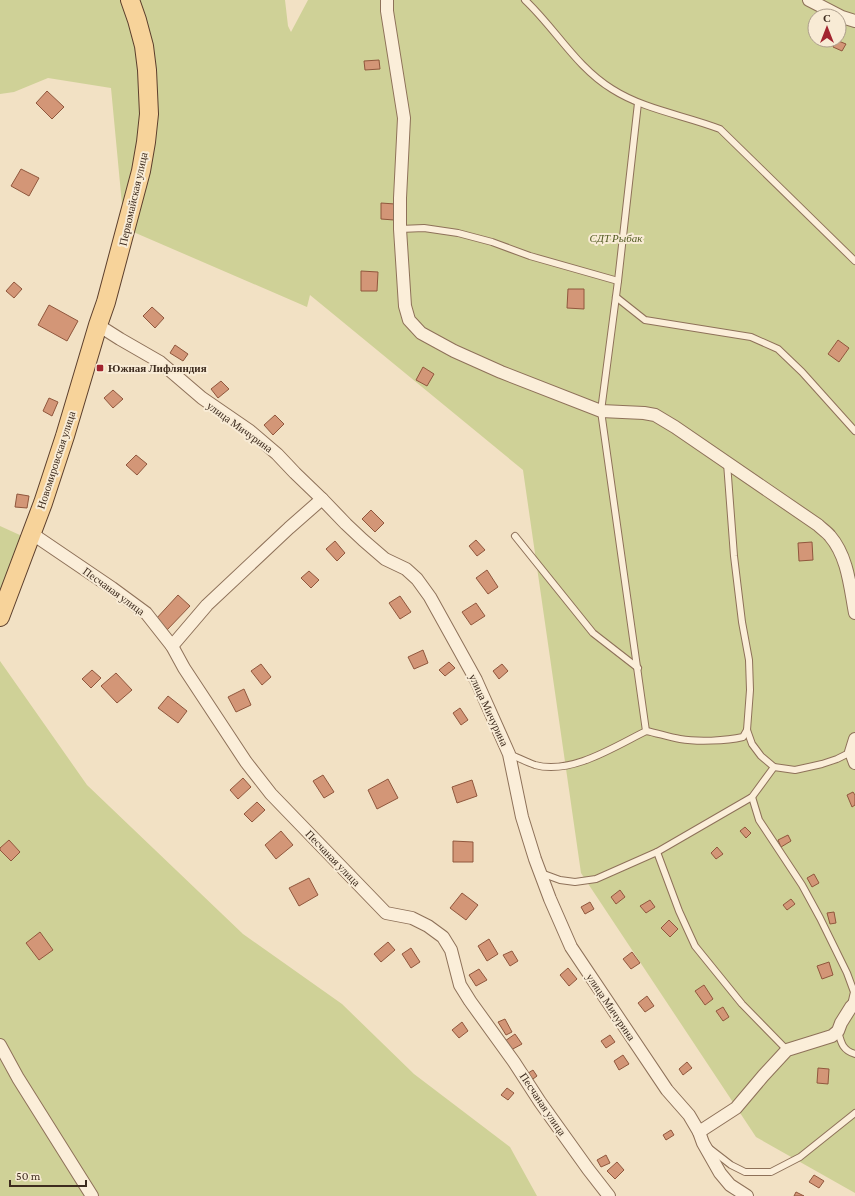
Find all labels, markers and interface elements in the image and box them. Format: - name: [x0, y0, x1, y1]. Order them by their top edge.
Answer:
- north arrow: [807, 8, 847, 48]
- text: С: [823, 12, 831, 24]
- street label: Первомайская улица: [116, 151, 150, 247]
- park label: СДТ Рыбак: [590, 232, 643, 244]
- place label: Южная Лифляндия: [108, 362, 207, 374]
- marker: Южная Лифляндия: [95, 363, 105, 373]
- street label: улица Мичурина: [205, 399, 275, 455]
- street label: Новомировская улица: [35, 410, 78, 510]
- street label: Песчаная улица: [81, 565, 147, 617]
- street label: улица Мичурина: [467, 672, 511, 748]
- street label: Песчаная улица: [303, 827, 363, 889]
- street label: улица Мичурина: [584, 971, 638, 1043]
- street label: Песчаная улица: [518, 1070, 569, 1138]
- scale bar: [10, 1162, 86, 1188]
- text: 50 m: [16, 1169, 41, 1183]

